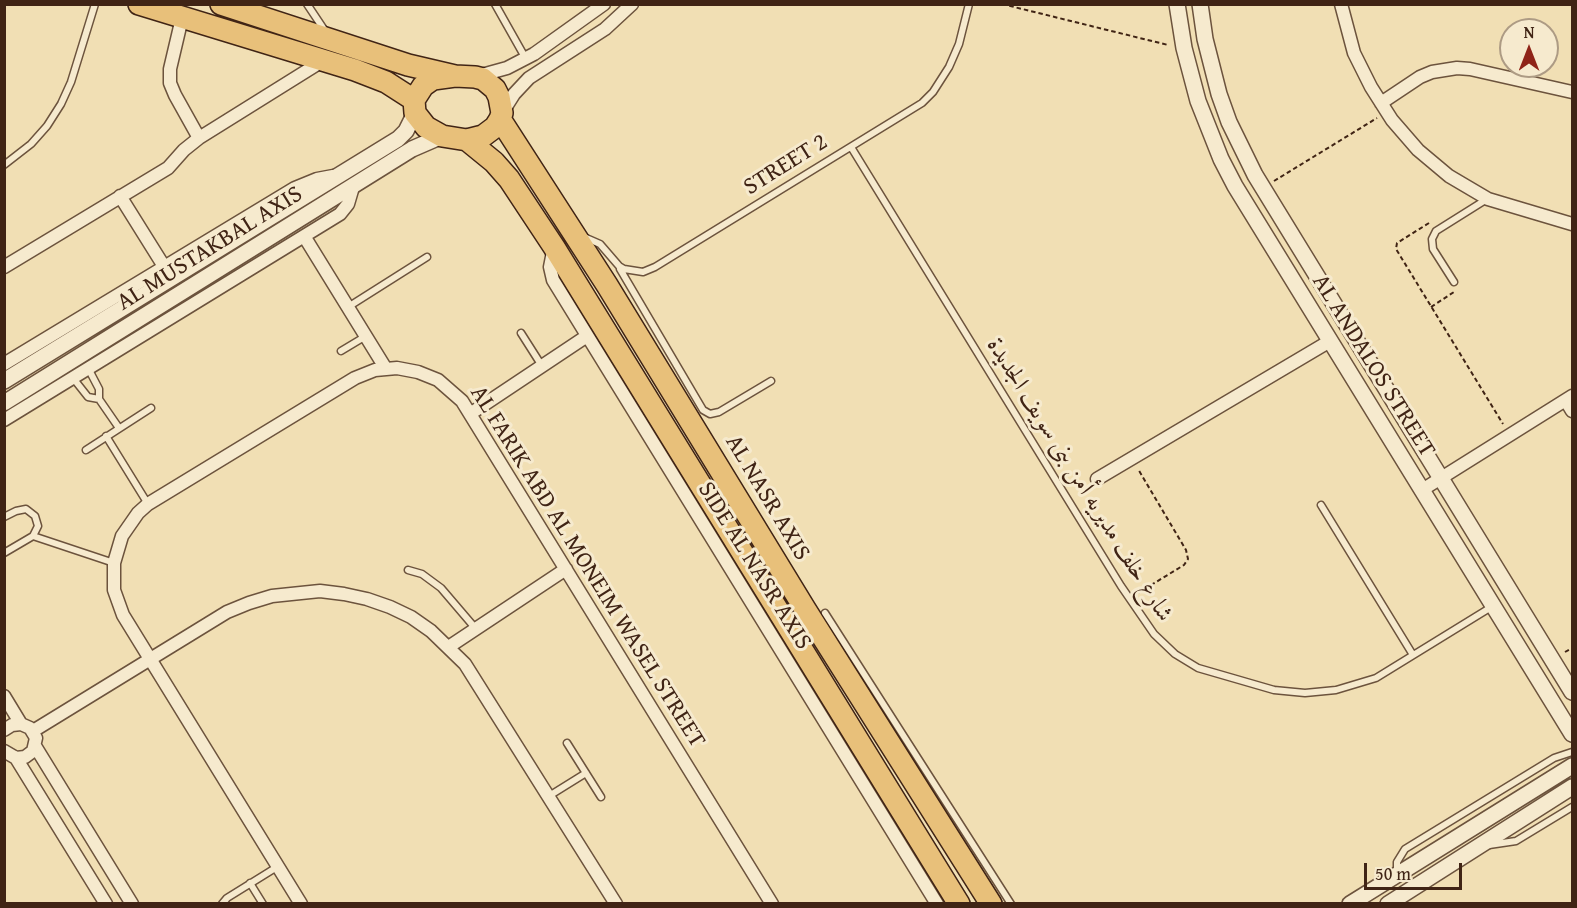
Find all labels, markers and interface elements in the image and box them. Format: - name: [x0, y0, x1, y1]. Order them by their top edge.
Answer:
- north arrow: [1499, 18, 1559, 78]
- text: N: [1524, 20, 1534, 44]
- street label: STREET 2: [739, 128, 833, 202]
- street label: AL MUSTAKBAL AXIS: [112, 180, 308, 318]
- street label: AL ANDALOS STREET: [1305, 269, 1441, 463]
- street label: شارع خلف مديريه أمن بنى سويف الجديدة: [980, 333, 1178, 627]
- street label: AL FARIK ABD AL MONEIM WASEL STREET: [463, 381, 711, 753]
- street label: AL NASR AXIS: [718, 430, 816, 566]
- street label: SIDE AL NASR AXIS: [691, 477, 817, 655]
- scale bar: [1367, 851, 1464, 889]
- text: 50 m: [1375, 860, 1411, 887]

